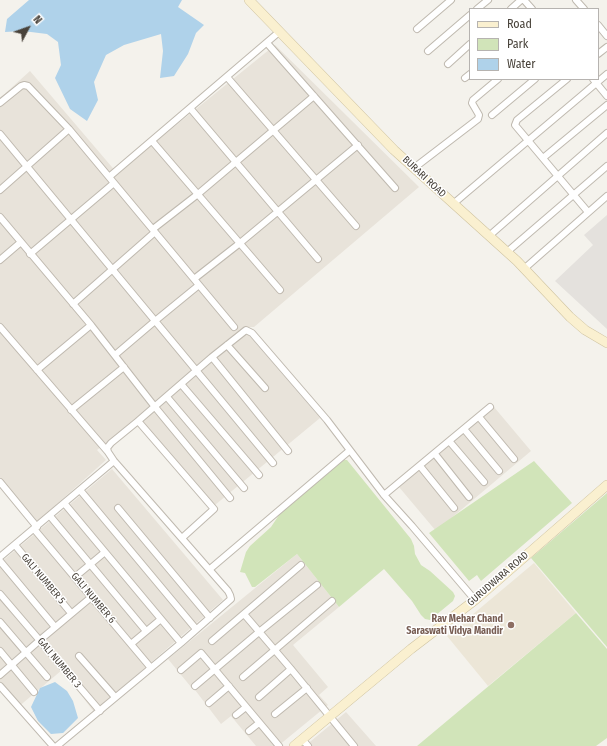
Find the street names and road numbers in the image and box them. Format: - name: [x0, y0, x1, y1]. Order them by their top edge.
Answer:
- street label: BURARI ROAD: [400, 154, 448, 200]
- street label: GURUDWARA ROAD: [465, 549, 531, 609]
- street label: GALI NUMBER 5: [18, 551, 68, 607]
- street label: GALI NUMBER 6: [68, 570, 118, 626]
- street label: GALI NUMBER 3: [35, 635, 83, 691]

